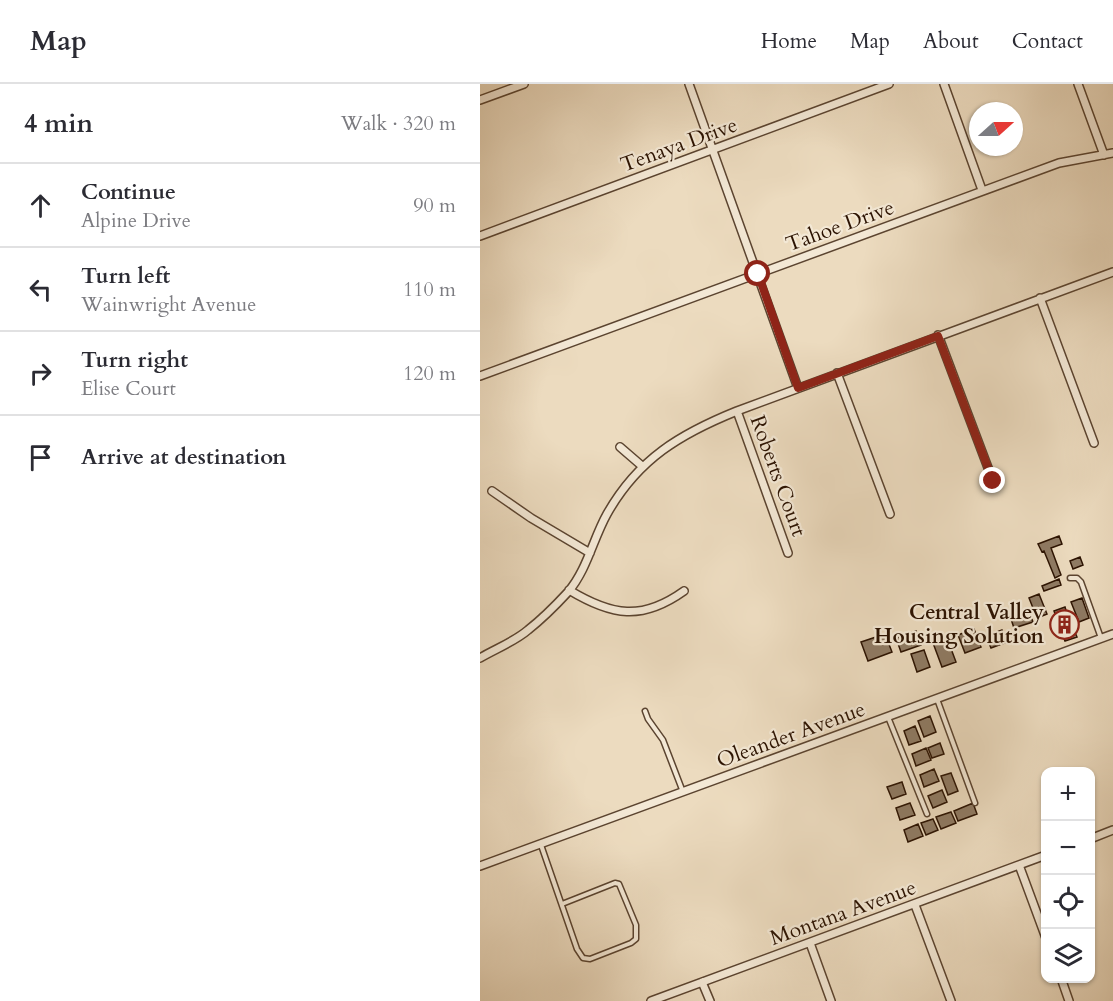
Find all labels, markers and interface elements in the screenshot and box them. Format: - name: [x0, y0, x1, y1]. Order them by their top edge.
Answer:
- text: Map: [30, 22, 87, 60]
- text: Home: [761, 27, 817, 56]
- text: Map: [850, 27, 890, 56]
- text: About: [923, 27, 979, 56]
- text: Contact: [1012, 27, 1083, 56]
- north arrow: [969, 102, 1023, 156]
- text: 4 min: [24, 106, 93, 141]
- text: Walk · 320 m: [341, 110, 456, 137]
- street label: Tenaya Drive: [616, 110, 742, 180]
- text: Continue: [81, 177, 176, 207]
- icon: ahead: [24, 189, 57, 222]
- text: 90 m: [413, 192, 456, 219]
- street label: Tahoe Drive: [782, 193, 898, 259]
- text: Alpine Drive: [81, 207, 191, 234]
- route start: [744, 260, 770, 286]
- text: Turn left: [81, 261, 170, 291]
- icon: left: [24, 273, 57, 306]
- text: 110 m: [403, 276, 456, 303]
- text: Wainwright Avenue: [81, 291, 256, 318]
- text: Turn right: [81, 345, 188, 375]
- icon: right: [24, 357, 57, 390]
- text: 120 m: [403, 360, 456, 387]
- text: Elise Court: [81, 375, 176, 402]
- street label: Roberts Court: [743, 411, 813, 541]
- icon: arrive: [24, 441, 57, 474]
- text: Arrive at destination: [81, 442, 286, 472]
- route end: [979, 467, 1005, 493]
- place label: Central Valley Housing Solution: [874, 598, 1045, 651]
- building icon: Central Valley Housing Solution: [1049, 608, 1081, 640]
- street label: Oleander Avenue: [713, 695, 869, 775]
- map controls: [1041, 767, 1095, 983]
- button: +: [1041, 767, 1095, 821]
- button: −: [1041, 821, 1095, 875]
- street label: Montana Avenue: [766, 873, 920, 953]
- button: locate: [1041, 875, 1095, 929]
- button: layers: [1041, 929, 1095, 983]

